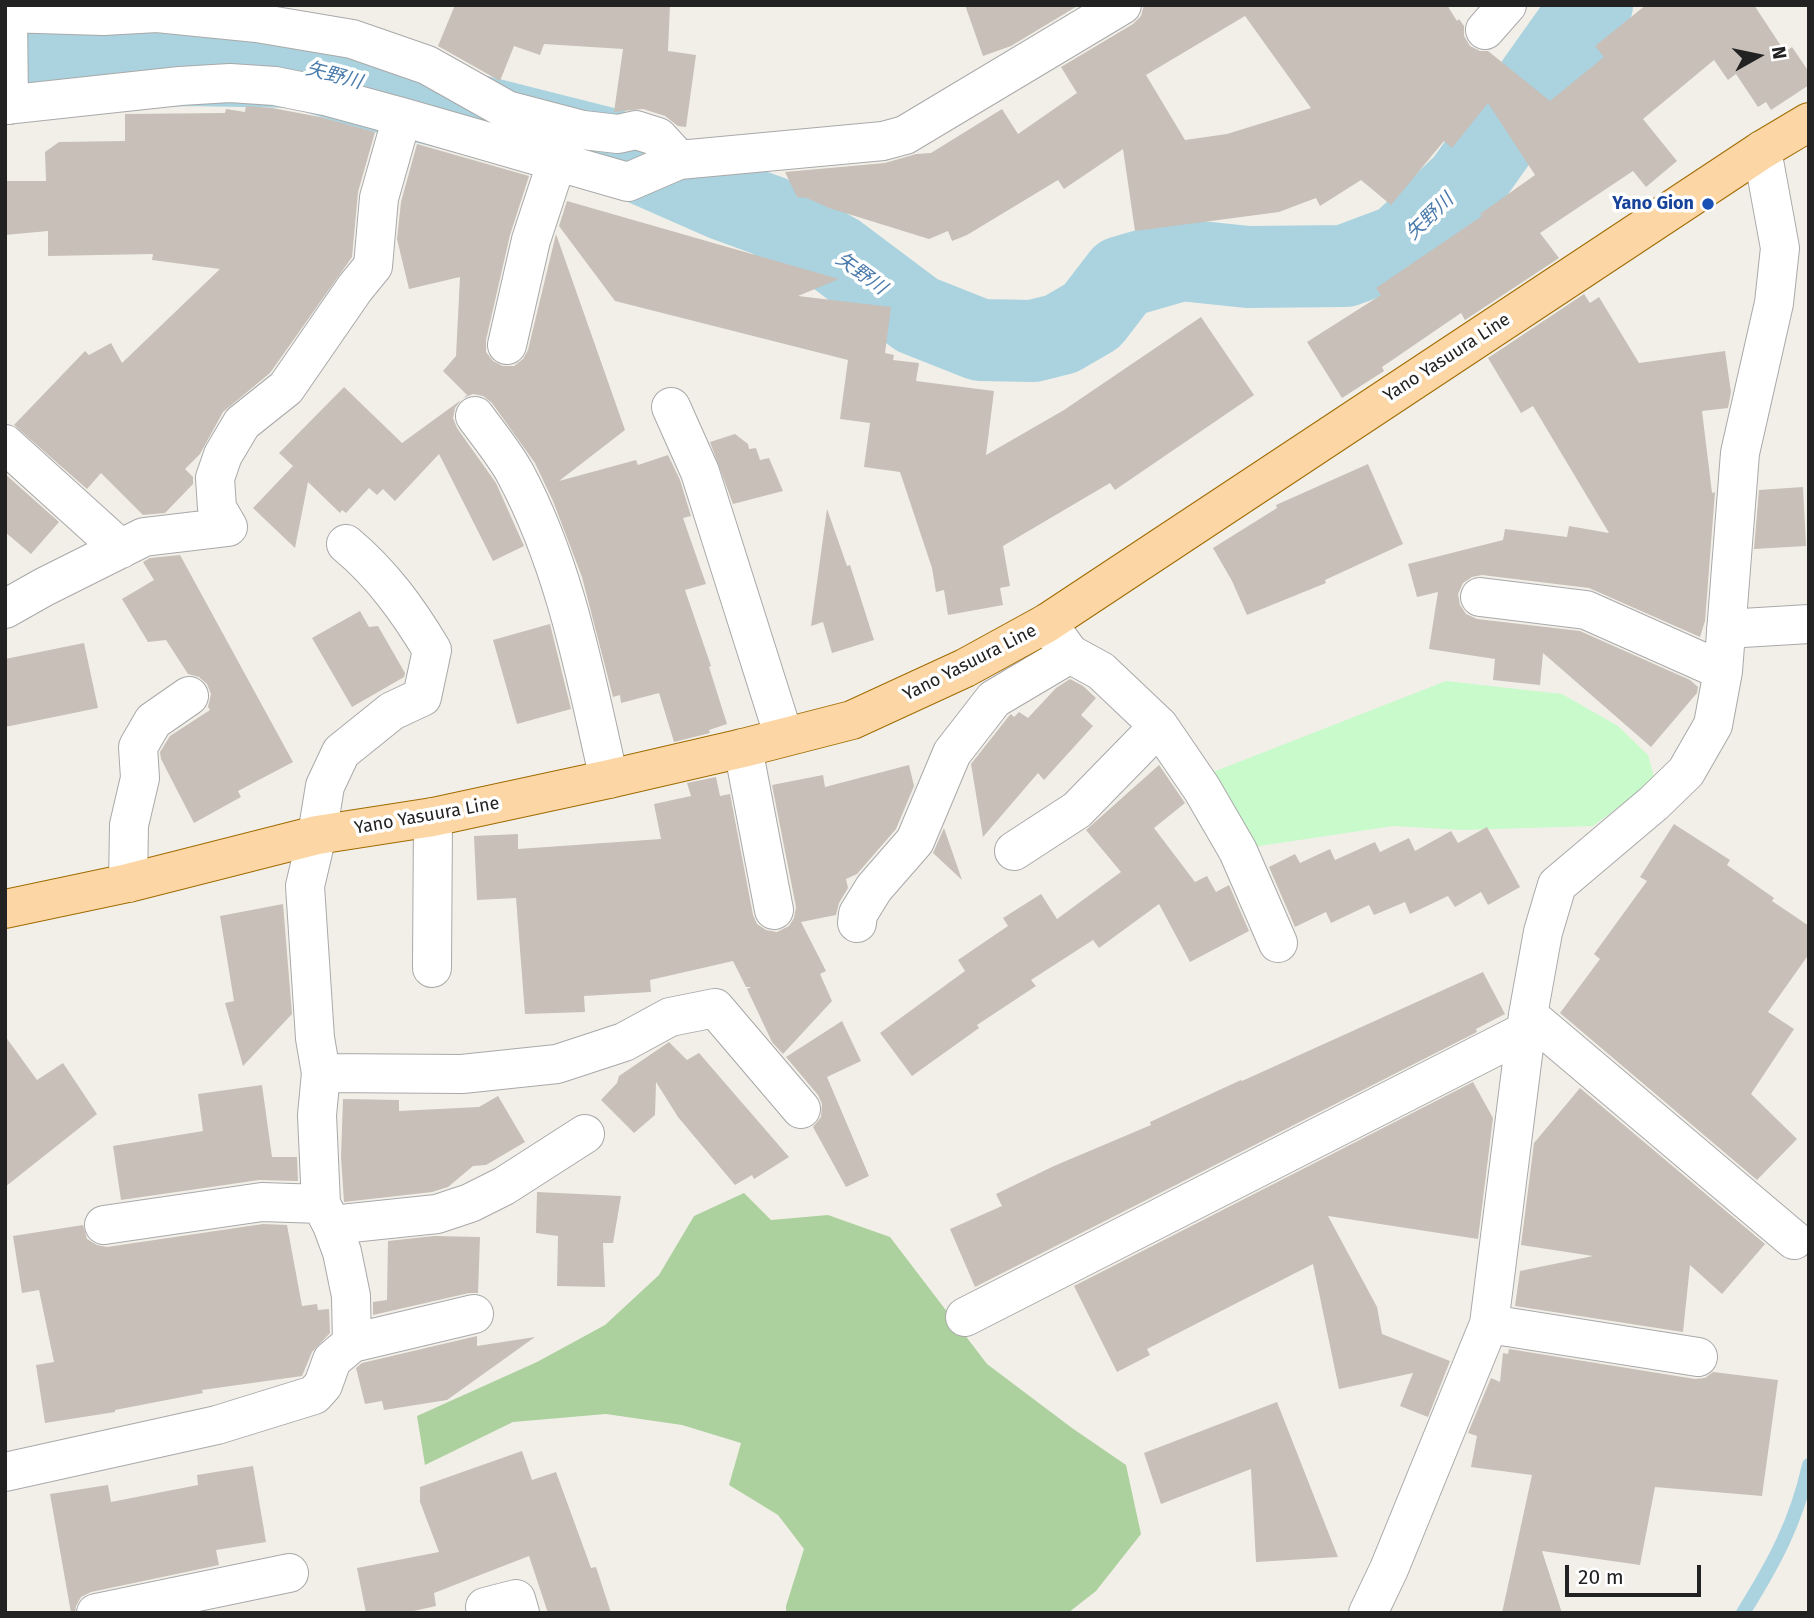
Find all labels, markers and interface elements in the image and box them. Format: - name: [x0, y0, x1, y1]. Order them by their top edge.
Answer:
- north arrow: [1723, 21, 1793, 91]
- text: N: [1767, 45, 1792, 61]
- water label: 矢野川: [304, 58, 364, 94]
- water label: 矢野川: [1402, 189, 1458, 245]
- place label: Yano Gion: [1612, 193, 1694, 215]
- marker: Yano Gion: [1700, 196, 1716, 212]
- water label: 矢野川: [831, 248, 891, 300]
- street label: Yano Yasuura Line: [1380, 309, 1514, 407]
- street label: Yano Yasuura Line: [900, 620, 1040, 706]
- street label: Yano Yasuura Line: [353, 793, 501, 839]
- scale bar: [1569, 1552, 1706, 1596]
- text: 20 m: [1578, 1564, 1624, 1590]

